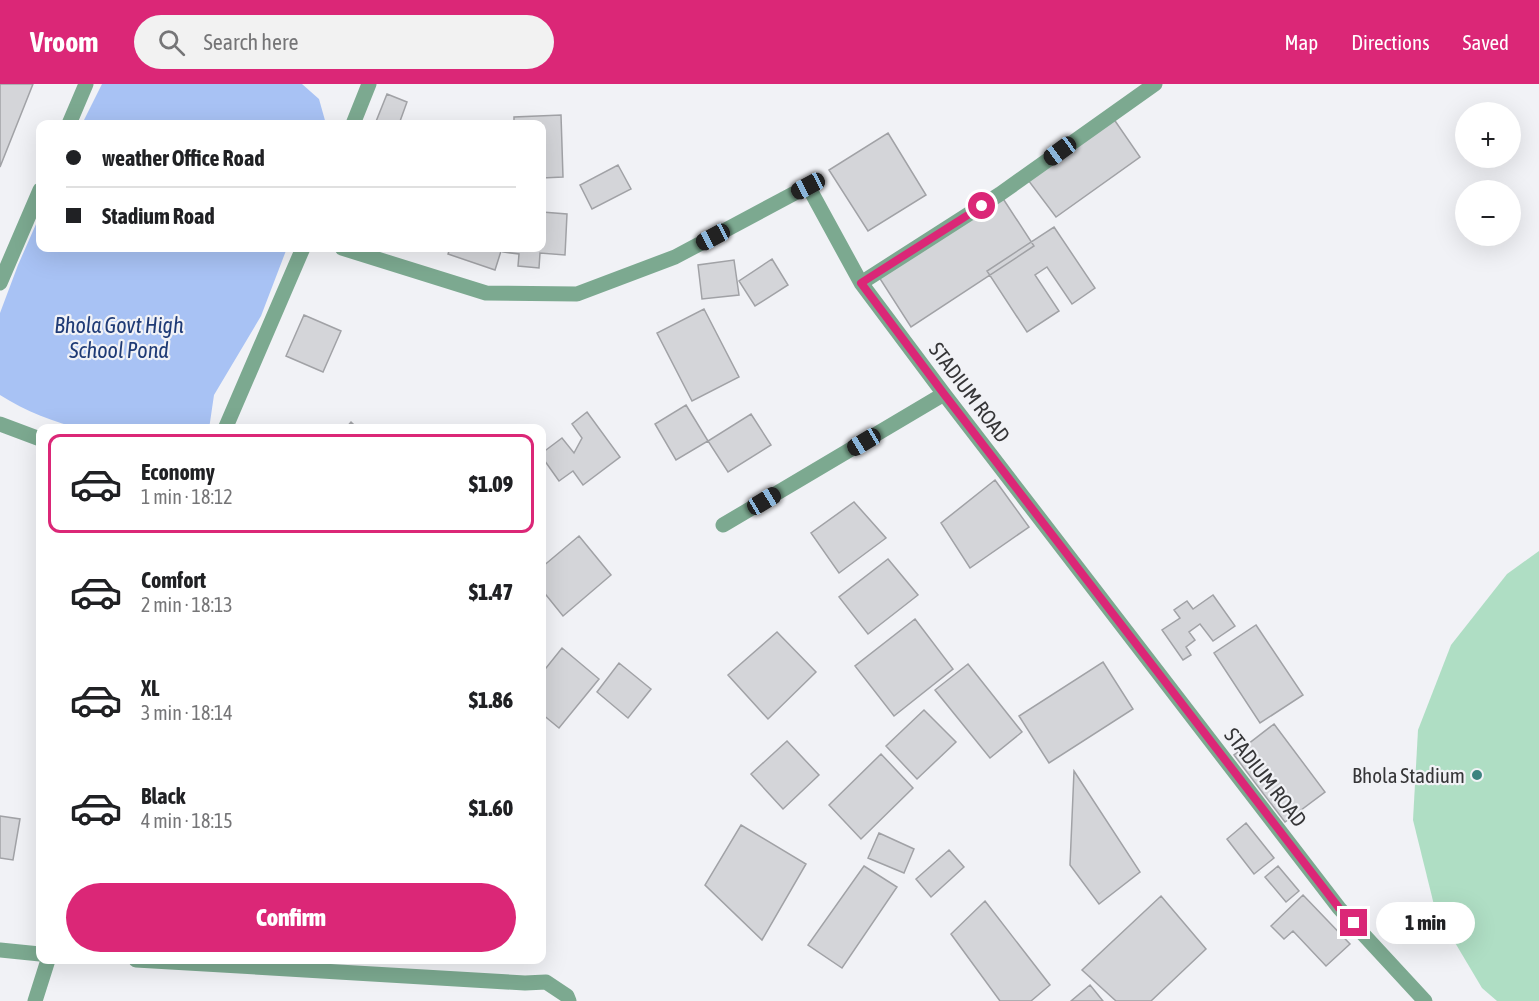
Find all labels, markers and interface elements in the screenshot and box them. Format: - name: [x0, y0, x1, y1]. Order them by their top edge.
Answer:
- search box: [134, 15, 554, 69]
- text: Vroom: [30, 26, 98, 58]
- icon: search: [155, 26, 188, 59]
- text: Search here: [203, 29, 298, 55]
- text: Map: [1284, 30, 1318, 54]
- text: Directions: [1351, 30, 1430, 54]
- text: Saved: [1463, 30, 1509, 54]
- map controls: [1455, 102, 1521, 246]
- button: +: [1455, 102, 1521, 168]
- car: [1040, 133, 1080, 169]
- text: weather Office Road: [102, 145, 265, 171]
- car: [788, 170, 828, 202]
- button: −: [1455, 180, 1521, 246]
- route start: [968, 192, 995, 219]
- text: Stadium Road: [102, 203, 215, 229]
- car: [693, 221, 733, 253]
- water label: Bhola Govt High School Pond: [54, 312, 184, 363]
- street label: STADIUM ROAD: [925, 337, 1015, 447]
- car: [844, 425, 884, 459]
- icon: car: [69, 457, 123, 511]
- text: Economy: [141, 459, 215, 485]
- text: $1.09: [469, 471, 513, 497]
- car: [744, 484, 784, 518]
- text: 1 min · 18:12: [141, 485, 233, 508]
- icon: car: [69, 565, 123, 619]
- text: Comfort: [141, 567, 206, 593]
- text: $1.47: [469, 579, 513, 605]
- text: 2 min · 18:13: [141, 593, 233, 616]
- icon: car: [69, 673, 123, 727]
- text: XL: [141, 675, 159, 701]
- text: $1.86: [469, 687, 513, 713]
- text: 3 min · 18:14: [141, 701, 233, 724]
- street label: STADIUM ROAD: [1220, 723, 1312, 831]
- place label: Bhola Stadium: [1352, 763, 1465, 787]
- marker: Bhola Stadium: [1470, 768, 1484, 782]
- icon: car: [69, 781, 123, 835]
- text: Black: [141, 783, 185, 809]
- text: $1.60: [469, 795, 513, 821]
- text: 4 min · 18:15: [141, 809, 233, 832]
- button: Confirm: [66, 883, 516, 952]
- callout: 1 min: [1375, 902, 1474, 944]
- route end: [1340, 909, 1367, 936]
- text: 1 min: [1405, 911, 1446, 934]

